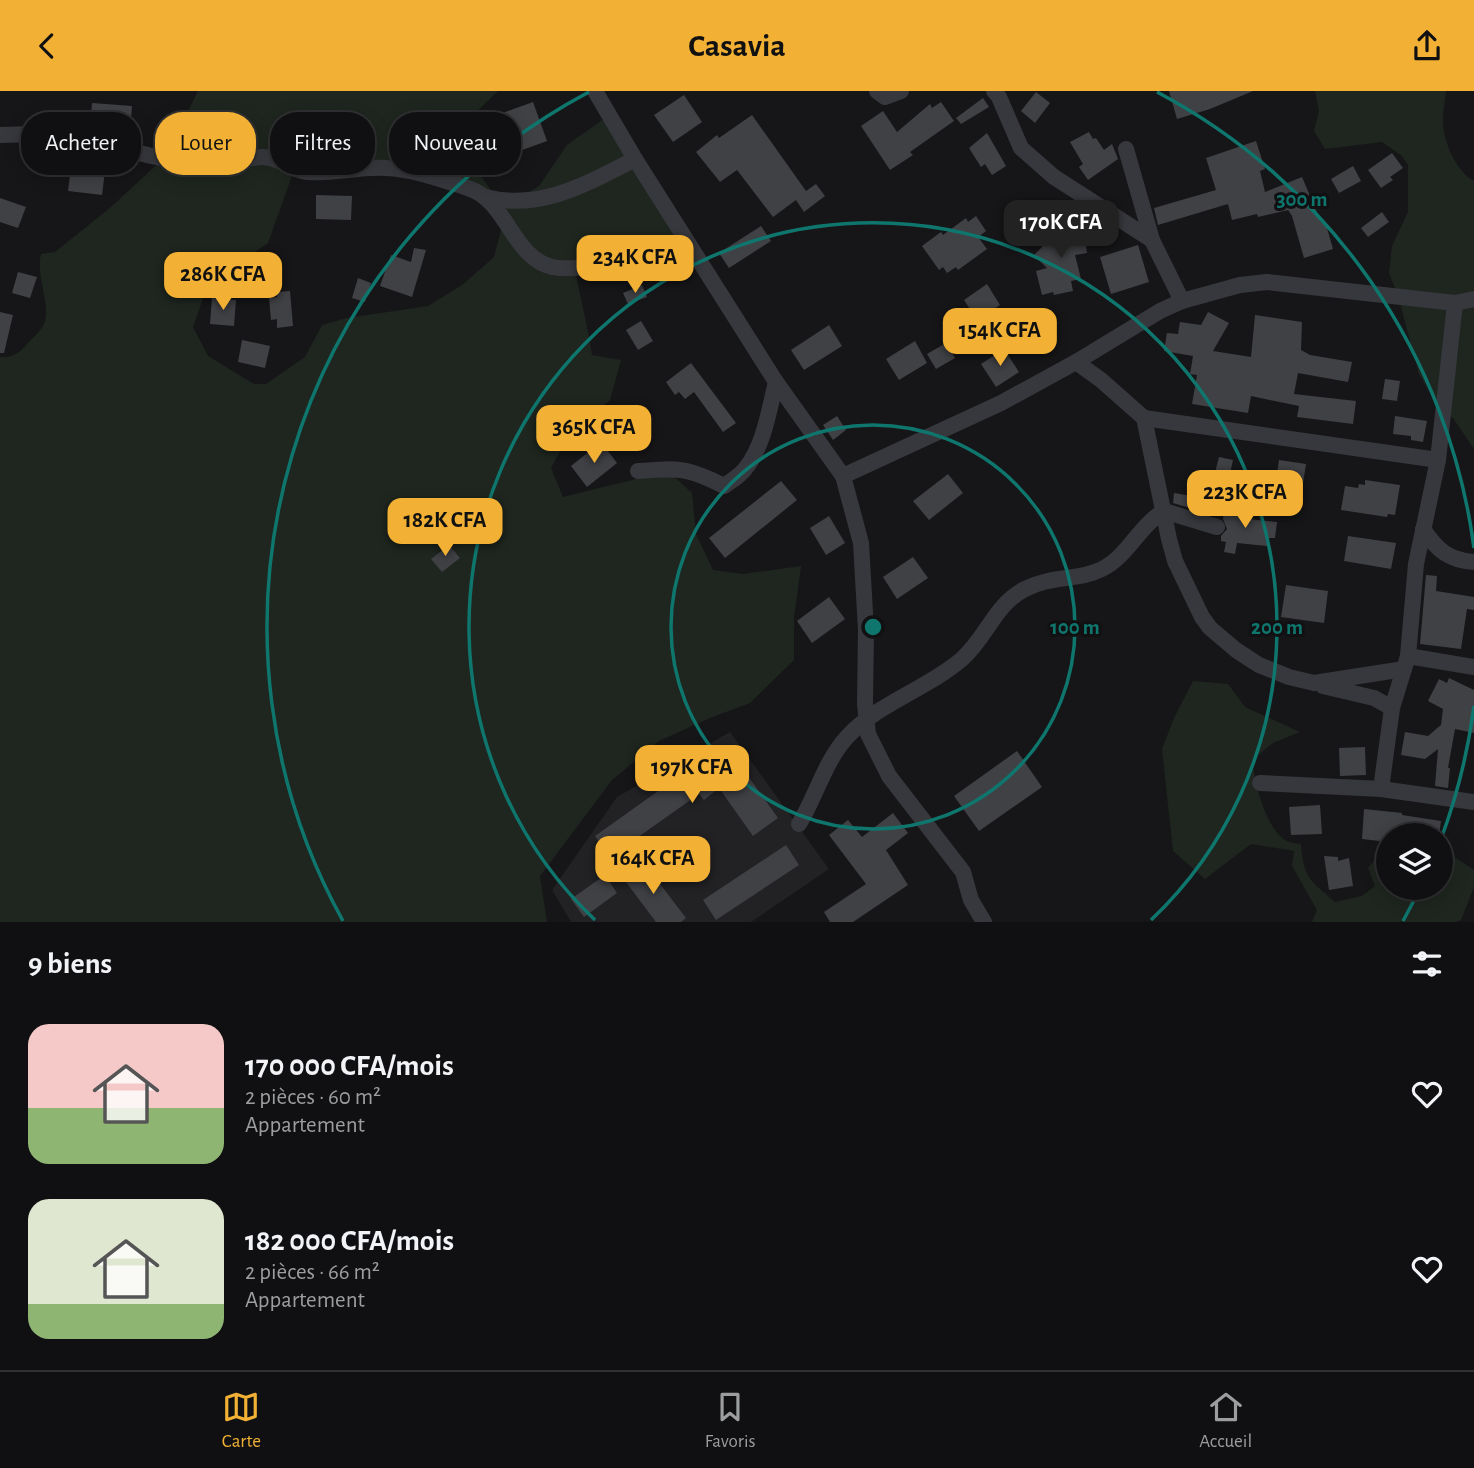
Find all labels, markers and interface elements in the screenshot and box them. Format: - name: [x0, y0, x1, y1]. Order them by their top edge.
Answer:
- icon: back: [28, 27, 66, 65]
- icon: share: [1408, 27, 1446, 65]
- text: Casavia: [688, 30, 786, 62]
- chip: Acheter: [21, 112, 141, 175]
- chip: Louer: [155, 112, 256, 175]
- chip: Filtres: [270, 112, 375, 175]
- chip: Nouveau: [389, 112, 521, 175]
- text: 300 m: [1276, 189, 1328, 210]
- pin: 170K CFA: [989, 201, 1133, 260]
- text: 170K CFA: [1020, 211, 1102, 234]
- pin: 234K CFA: [563, 235, 707, 295]
- text: 234K CFA: [593, 246, 677, 269]
- pin: 286K CFA: [151, 253, 295, 312]
- text: 286K CFA: [180, 263, 266, 286]
- pin: 154K CFA: [928, 309, 1072, 368]
- text: 154K CFA: [959, 319, 1041, 342]
- pin: 365K CFA: [522, 405, 666, 465]
- text: 365K CFA: [552, 416, 636, 439]
- pin: 223K CFA: [1173, 471, 1317, 530]
- text: 223K CFA: [1203, 481, 1287, 504]
- pin: 182K CFA: [373, 498, 517, 558]
- text: 182K CFA: [404, 509, 486, 532]
- centre of rings: [861, 615, 885, 639]
- text: 100 m: [1050, 617, 1100, 638]
- text: 200 m: [1251, 617, 1303, 638]
- pin: 197K CFA: [620, 745, 764, 805]
- text: 197K CFA: [651, 756, 733, 779]
- map controls: [1376, 823, 1453, 900]
- button: layers: [1376, 823, 1453, 900]
- pin: 164K CFA: [581, 837, 725, 896]
- text: 164K CFA: [611, 847, 695, 870]
- icon: filters: [1408, 945, 1446, 983]
- text: 9 biens: [28, 949, 112, 979]
- text: 170 000 CFA/mois: [245, 1051, 454, 1081]
- icon: home: [84, 1052, 168, 1136]
- icon: heart: [1408, 1075, 1446, 1113]
- text: 2 pièces · 60 m²: [245, 1086, 381, 1109]
- text: Appartement: [245, 1114, 365, 1137]
- text: 182 000 CFA/mois: [245, 1226, 454, 1256]
- icon: home: [84, 1227, 168, 1311]
- icon: heart: [1408, 1250, 1446, 1288]
- text: 2 pièces · 66 m²: [245, 1261, 380, 1284]
- text: Appartement: [245, 1289, 365, 1312]
- tab: Carte: [222, 1388, 261, 1453]
- tab: Favoris: [705, 1388, 756, 1453]
- tab: Accueil: [1199, 1388, 1252, 1453]

